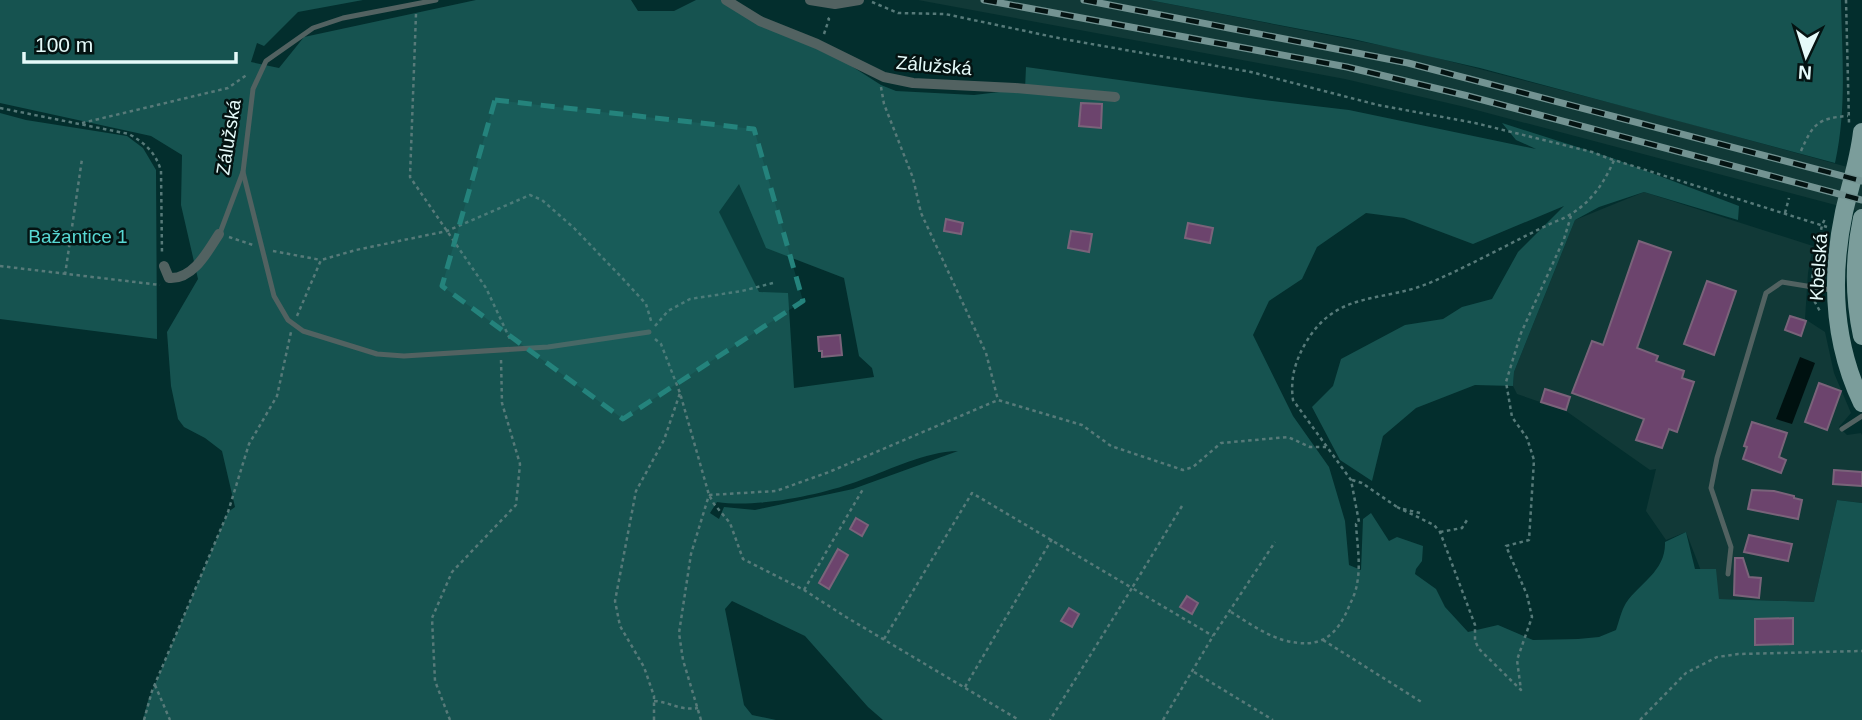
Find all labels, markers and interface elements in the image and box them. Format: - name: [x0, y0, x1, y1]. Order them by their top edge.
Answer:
- scale bar: [24, 21, 236, 65]
- north arrow: [1771, 21, 1841, 91]
- text: 100 m: [35, 33, 93, 56]
- street label: Zálužská: [895, 52, 973, 79]
- text: N: [1797, 62, 1812, 83]
- street label: Zálužská: [212, 97, 245, 176]
- park label: Bažantice 1: [28, 226, 128, 247]
- street label: Kbelská: [1806, 232, 1831, 301]

